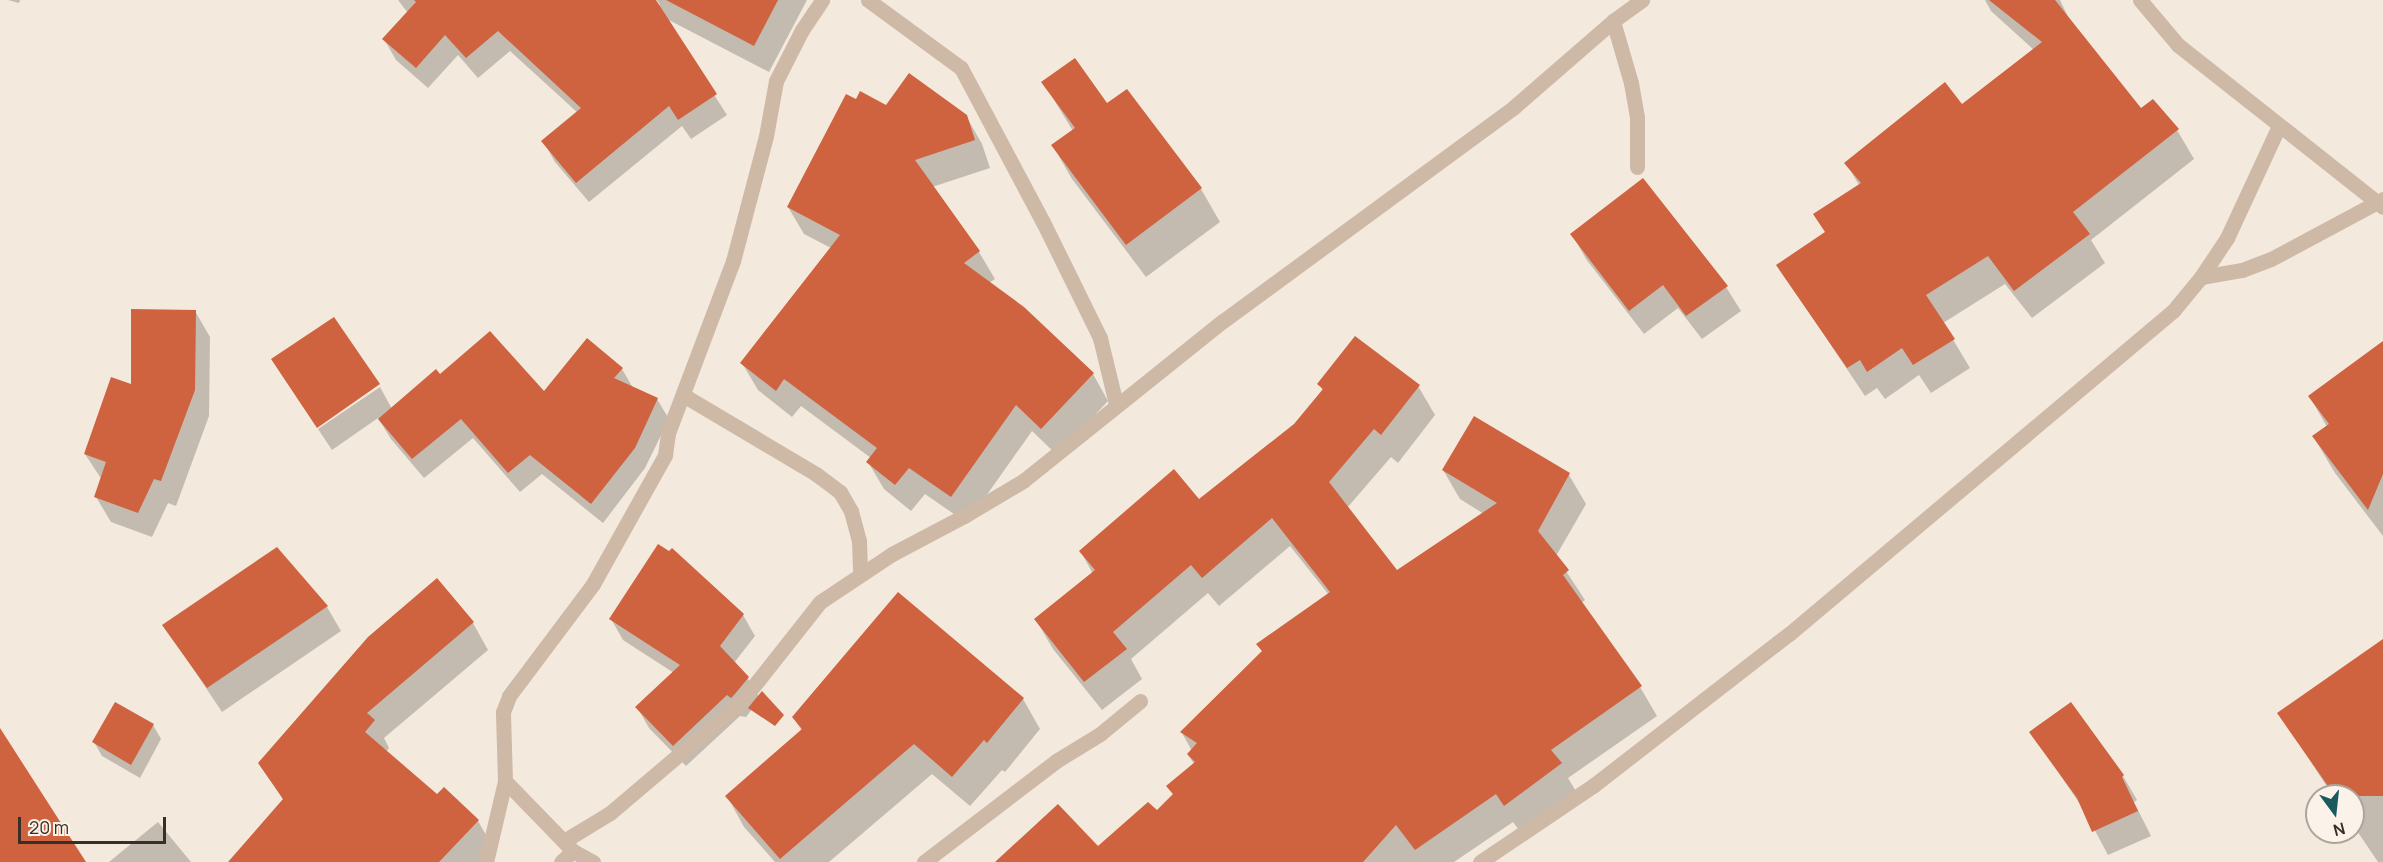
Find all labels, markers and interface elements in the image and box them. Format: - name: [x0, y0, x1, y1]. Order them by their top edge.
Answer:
- north arrow: [2305, 784, 2365, 844]
- scale bar: [21, 805, 170, 843]
- text: 20 m: [29, 815, 69, 839]
- text: N: [2331, 817, 2348, 842]

